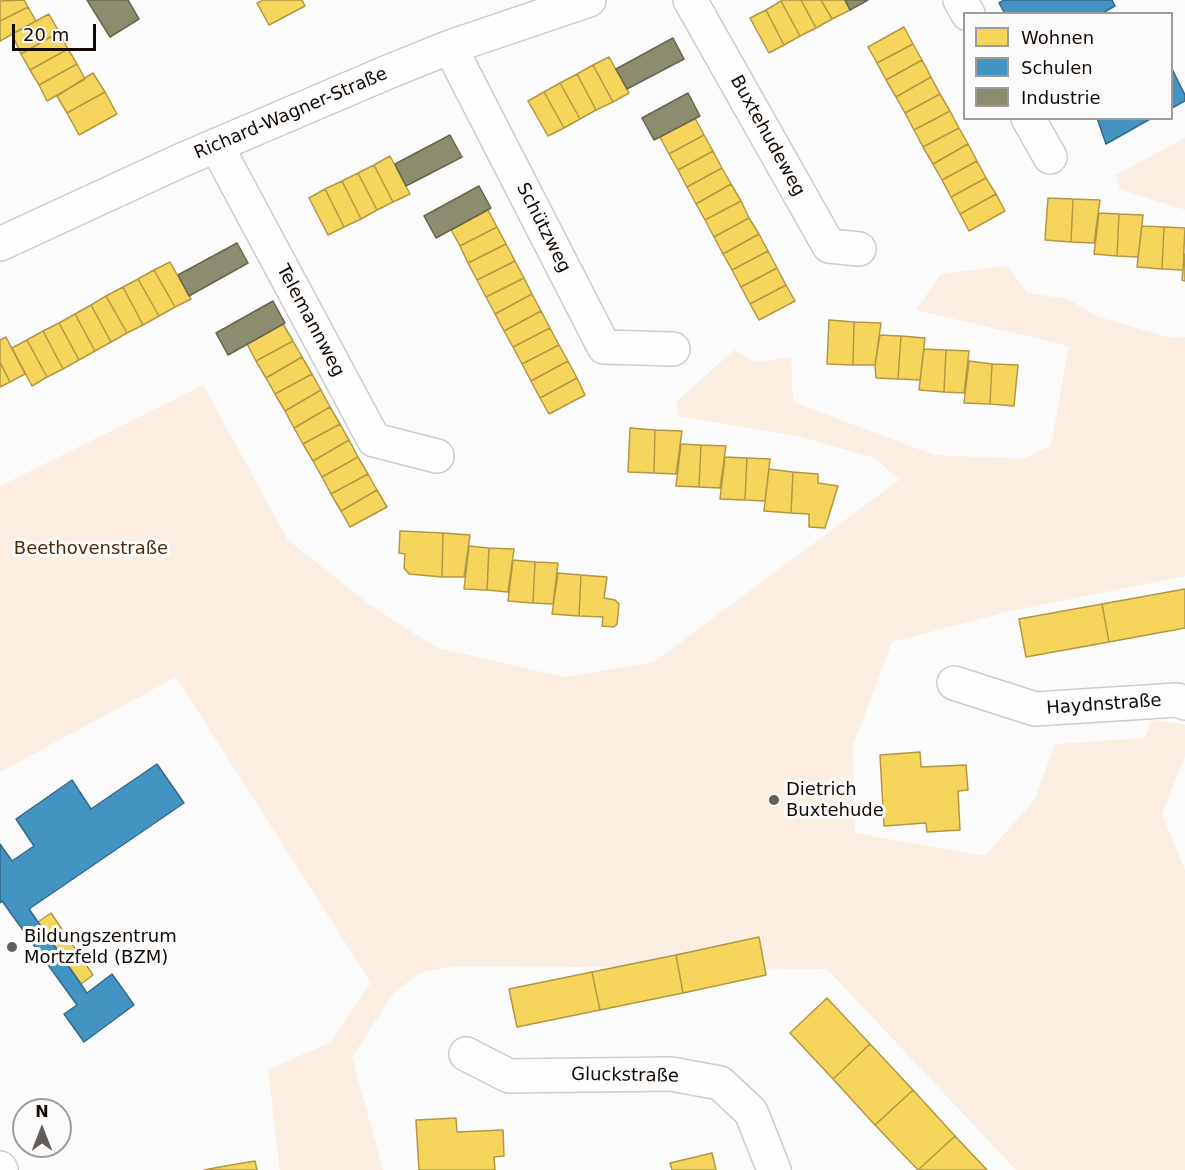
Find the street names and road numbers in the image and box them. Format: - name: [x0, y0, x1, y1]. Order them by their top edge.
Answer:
- street label: Richard-Wagner-Straße: [191, 63, 391, 165]
- street label: Buxtehudeweg: [725, 72, 809, 200]
- street label: Schützweg: [511, 179, 575, 277]
- street label: Telemannweg: [271, 261, 349, 381]
- street label: Haydnstraße: [1046, 690, 1162, 720]
- street label: Gluckstraße: [571, 1064, 679, 1088]

